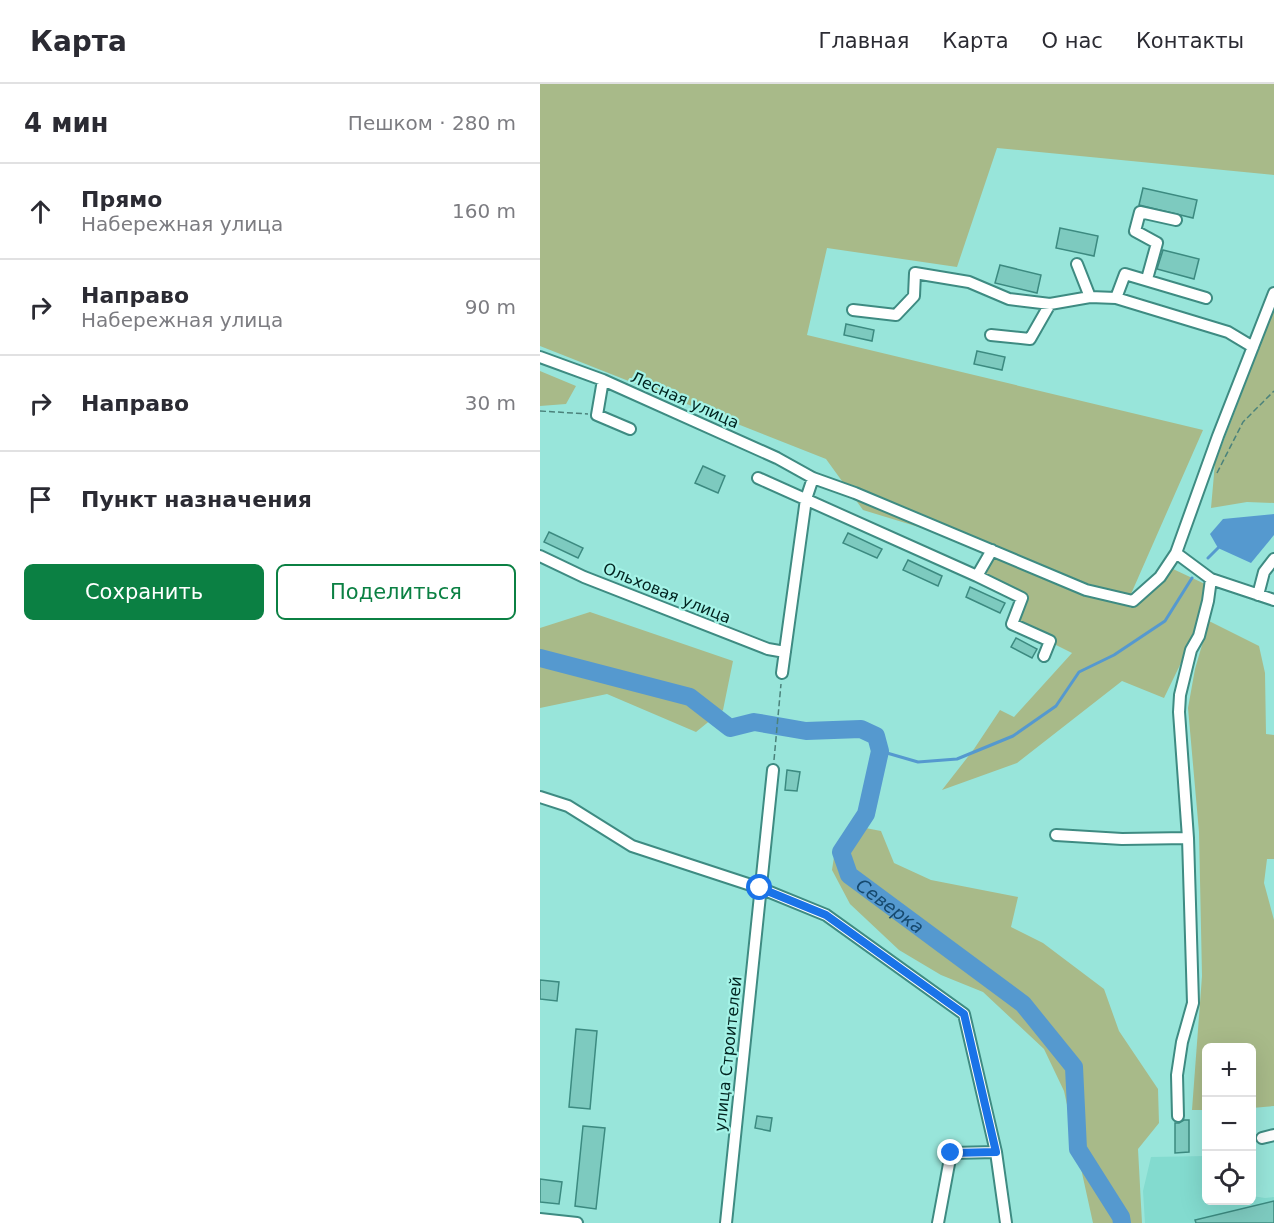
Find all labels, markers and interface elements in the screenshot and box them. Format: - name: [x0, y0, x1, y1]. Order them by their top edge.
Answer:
- text: Карта: [30, 25, 127, 58]
- text: Главная: [819, 29, 909, 53]
- text: Карта: [942, 29, 1009, 53]
- text: О нас: [1042, 29, 1103, 53]
- text: Контакты: [1136, 29, 1244, 53]
- text: 4 мин: [24, 108, 109, 138]
- text: Пешком · 280 m: [348, 111, 516, 135]
- text: Прямо: [81, 187, 162, 212]
- icon: ahead: [24, 195, 57, 228]
- text: 160 m: [452, 199, 516, 223]
- text: Набережная улица: [81, 212, 283, 236]
- text: Направо: [81, 283, 189, 308]
- icon: right: [24, 291, 57, 324]
- text: 90 m: [465, 295, 516, 319]
- text: Набережная улица: [81, 308, 283, 332]
- street label: Лесная улица: [628, 368, 742, 432]
- icon: right: [24, 387, 57, 420]
- text: Направо: [81, 391, 189, 416]
- text: 30 m: [465, 391, 516, 415]
- icon: arrive: [24, 483, 57, 516]
- text: Пункт назначения: [81, 487, 312, 512]
- street label: Ольховая улица: [600, 559, 734, 627]
- button: Сохранить: [24, 564, 264, 620]
- button: Поделиться: [276, 564, 516, 620]
- route start: [746, 874, 772, 900]
- water label: Северка: [852, 874, 928, 937]
- street label: улица Строителей: [710, 975, 746, 1133]
- map controls: [1202, 1043, 1256, 1205]
- button: +: [1202, 1043, 1256, 1097]
- button: −: [1202, 1097, 1256, 1151]
- route end: [937, 1139, 963, 1165]
- button: locate: [1202, 1151, 1256, 1205]

